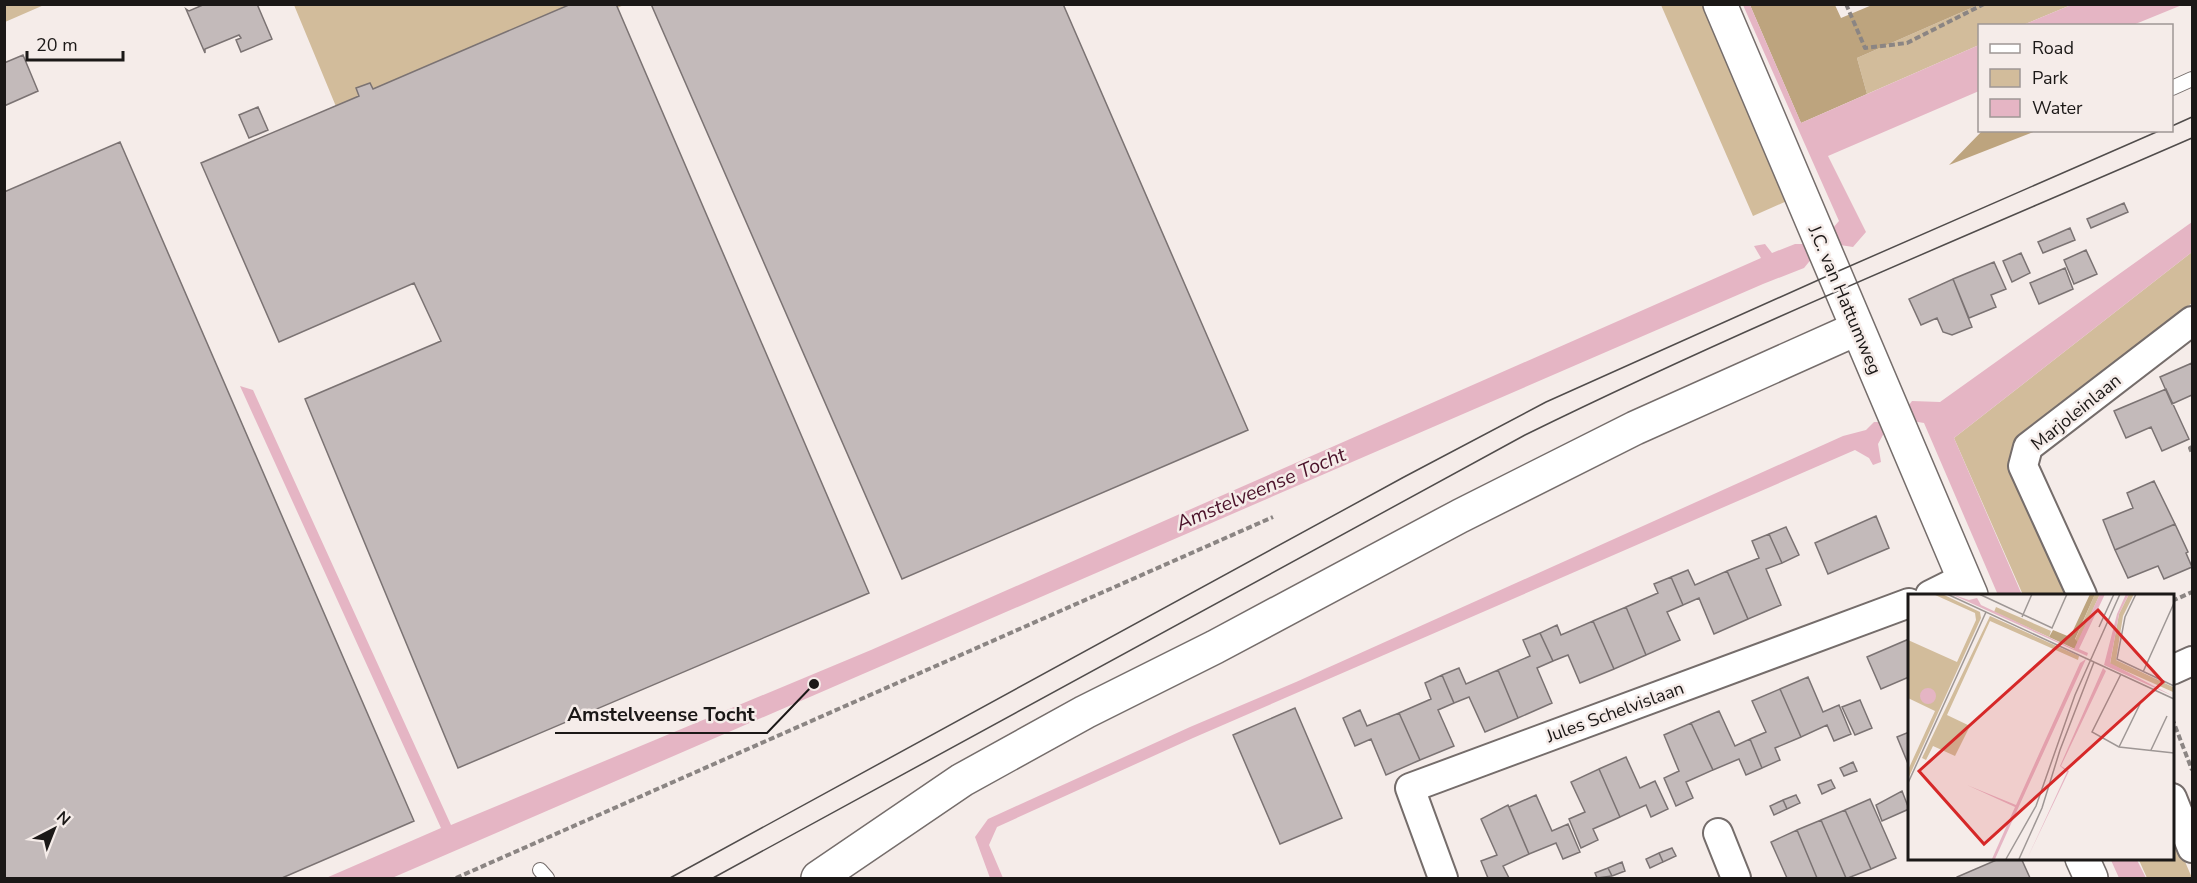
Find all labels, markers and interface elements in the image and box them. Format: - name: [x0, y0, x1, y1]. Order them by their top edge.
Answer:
- scale bar: [27, 24, 123, 62]
- legend: [1978, 24, 2173, 132]
- text: 20 m: [36, 33, 78, 57]
- text: Road: [2032, 36, 2074, 60]
- text: Park: [2032, 66, 2069, 90]
- text: Water: [2032, 96, 2083, 120]
- street label: J.C. van Hattumweg: [1802, 221, 1887, 378]
- street label: Marjoleinlaan: [2026, 368, 2126, 456]
- water label: Amstelveense Tocht: [1171, 441, 1351, 537]
- inset map: [1908, 594, 2173, 859]
- street label: Jules Schelvislaan: [1542, 676, 1687, 748]
- callout: Amstelveense Tocht: [555, 695, 767, 733]
- text: Amstelveense Tocht: [567, 701, 755, 728]
- north arrow: [24, 799, 84, 859]
- text: N: [52, 806, 75, 831]

